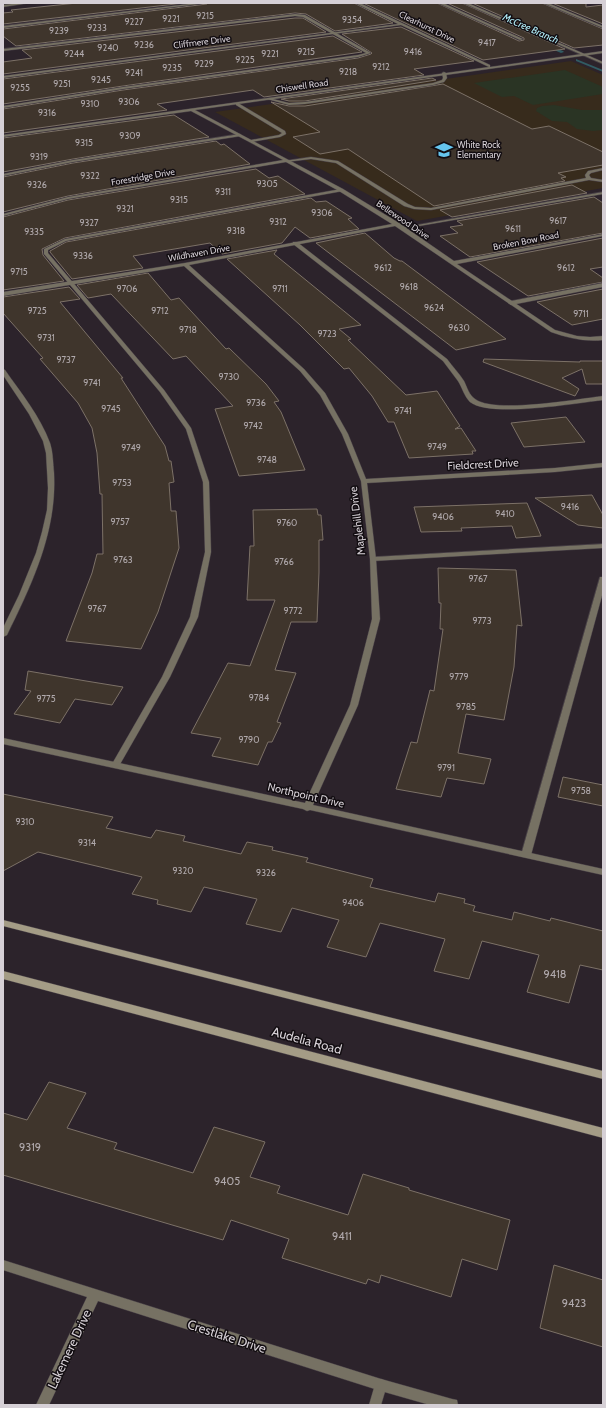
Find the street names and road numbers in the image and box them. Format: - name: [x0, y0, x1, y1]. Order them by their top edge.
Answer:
- street label: Clearhurst Drive: [397, 8, 457, 45]
- street label: Cliffmere Drive: [173, 32, 232, 50]
- street label: Chiswell Road: [275, 76, 329, 95]
- street label: Forestridge Drive: [110, 165, 176, 188]
- street label: Bellewood Drive: [374, 198, 433, 242]
- street label: Broken Bow Road: [492, 229, 560, 252]
- street label: Wildhaven Drive: [167, 242, 231, 263]
- street label: Fieldcrest Drive: [447, 455, 520, 473]
- street label: Maplehill Drive: [346, 486, 368, 556]
- street label: Northpoint Drive: [266, 779, 346, 811]
- street label: Audelia Road: [270, 1023, 344, 1057]
- street label: Lakemere Drive: [44, 1306, 95, 1391]
- street label: Crestlake Drive: [186, 1316, 269, 1356]

